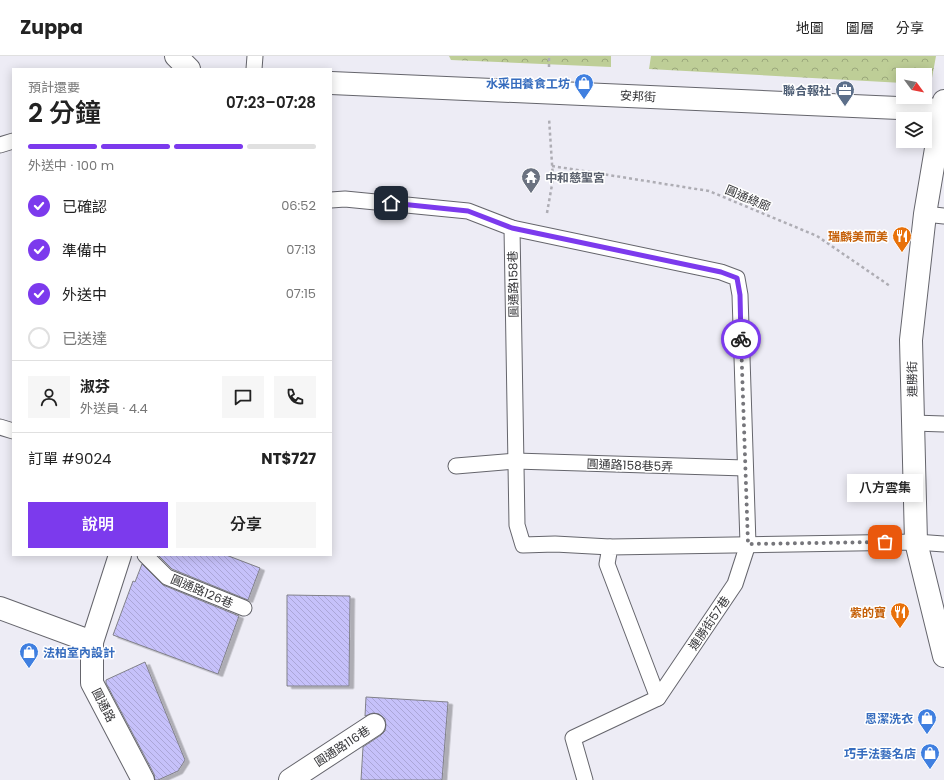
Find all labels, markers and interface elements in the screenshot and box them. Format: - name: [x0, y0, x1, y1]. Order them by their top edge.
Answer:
- text: Zuppa: [20, 14, 83, 41]
- text: 地圖: [796, 18, 824, 38]
- text: 圖層: [846, 18, 874, 38]
- text: 分享: [896, 18, 924, 38]
- north arrow: [896, 68, 932, 104]
- map controls: [896, 68, 932, 148]
- shop icon: 水采田養食工坊: [573, 72, 595, 100]
- place label: 水采田養食工坊: [486, 75, 570, 92]
- text: 預計還要: [28, 78, 80, 97]
- office icon: 聯合報社: [834, 79, 856, 107]
- place label: 聯合報社: [783, 82, 831, 99]
- street label: 安邦街: [620, 87, 656, 105]
- text: 07:23–07:28: [226, 92, 316, 113]
- text: 2 分鐘: [28, 95, 101, 131]
- button: layers: [896, 112, 932, 148]
- text: 外送中 · 100 m: [28, 156, 114, 175]
- temple icon: 中和慈聖宮: [520, 166, 542, 194]
- place label: 中和慈聖宮: [545, 169, 605, 186]
- street label: 圓通綠廊: [723, 181, 773, 215]
- pin: [374, 186, 408, 220]
- icon: home: [380, 192, 402, 214]
- icon: check: [28, 195, 50, 217]
- text: 已確認: [62, 196, 107, 217]
- text: 06:52: [281, 196, 316, 215]
- restaurant icon: 瑞麟美而美: [891, 225, 913, 253]
- place label: 瑞麟美而美: [828, 228, 888, 245]
- icon: check: [28, 239, 50, 261]
- text: 準備中: [62, 240, 107, 261]
- text: 07:13: [286, 240, 316, 259]
- street label: 圓通路158巷: [504, 250, 522, 318]
- icon: check: [28, 283, 50, 305]
- text: 外送中: [62, 284, 107, 305]
- text: 07:15: [286, 284, 316, 303]
- courier: [721, 319, 761, 359]
- text: 已送達: [62, 328, 107, 349]
- icon: bike: [730, 328, 752, 350]
- street label: 連勝街: [903, 361, 921, 397]
- button: person: [28, 376, 70, 418]
- text: 淑芬: [80, 376, 110, 397]
- button: chat: [222, 376, 264, 418]
- button: phone: [274, 376, 316, 418]
- text: 外送員 · 4.4: [80, 399, 148, 418]
- text: 訂單 #9024: [28, 448, 112, 469]
- text: NT$727: [261, 448, 316, 469]
- street label: 圓通路158巷5弄: [586, 455, 674, 475]
- callout: 八方雲集: [847, 474, 923, 502]
- text: 八方雲集: [859, 478, 911, 497]
- button: 說明: [28, 502, 168, 548]
- button: 分享: [176, 502, 316, 548]
- pin: [868, 525, 902, 559]
- icon: bag: [874, 531, 896, 553]
- street label: 圓通路126巷: [168, 570, 236, 612]
- street label: 連勝街57巷: [685, 593, 733, 653]
- restaurant icon: 紫的寶: [889, 601, 911, 629]
- place label: 紫的寶: [850, 604, 886, 621]
- shop icon: 法柏室內設計: [18, 641, 40, 669]
- place label: 法柏室內設計: [43, 644, 115, 661]
- street label: 圓通路: [88, 685, 120, 725]
- shop icon: 恩潔洗衣: [916, 707, 938, 735]
- place label: 恩潔洗衣: [865, 710, 913, 727]
- street label: 圓通路116巷: [311, 722, 373, 770]
- shop icon: 巧手法藝名店: [919, 742, 941, 770]
- place label: 巧手法藝名店: [844, 745, 916, 762]

